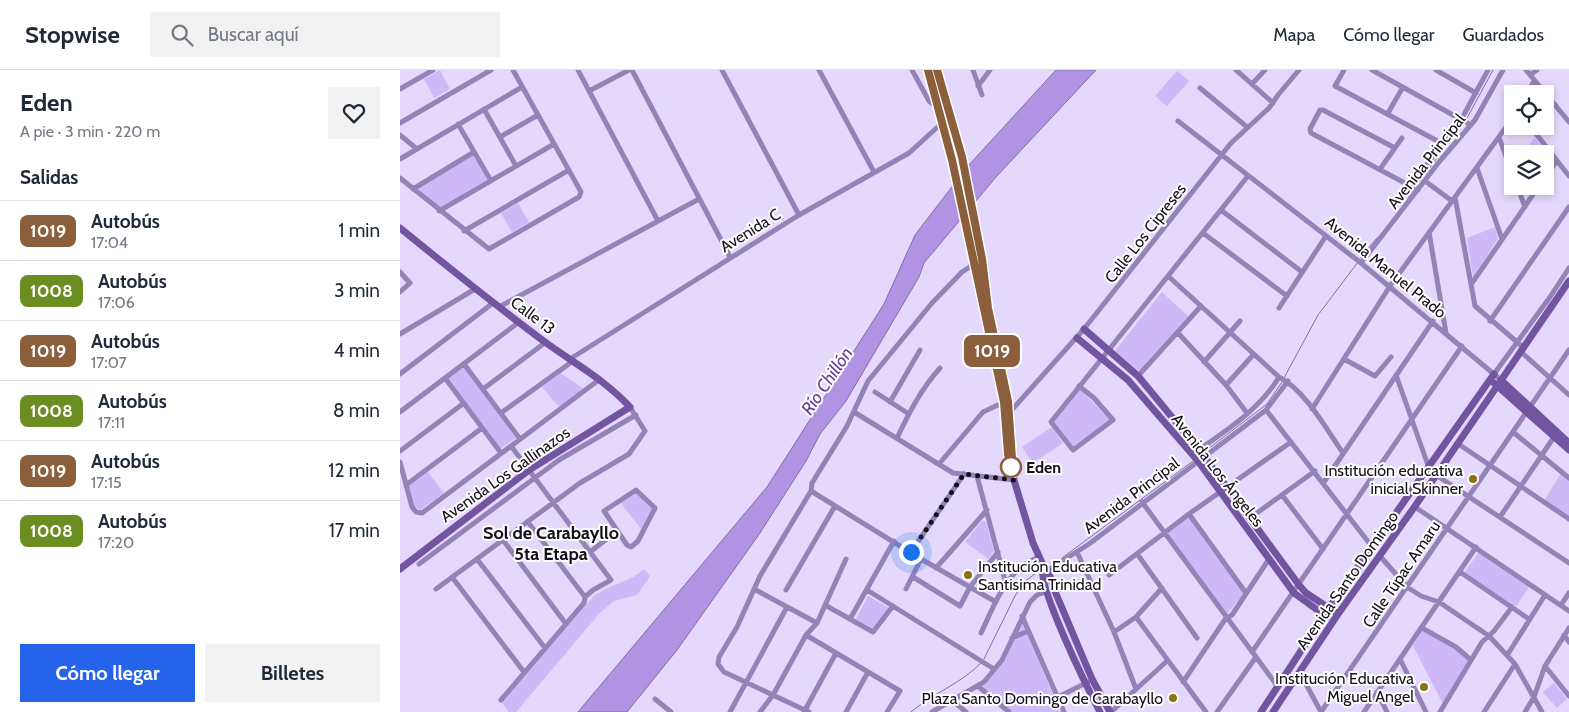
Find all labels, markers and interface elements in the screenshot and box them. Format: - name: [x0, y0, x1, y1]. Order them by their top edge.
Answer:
- search box: [150, 12, 500, 57]
- text: Stopwise: [25, 20, 120, 49]
- icon: search: [168, 21, 196, 49]
- text: Buscar aquí: [208, 23, 299, 46]
- text: Mapa: [1273, 24, 1315, 46]
- text: Cómo llegar: [1343, 24, 1435, 46]
- text: Guardados: [1463, 24, 1544, 46]
- map controls: [1504, 85, 1554, 195]
- button: locate: [1504, 85, 1554, 135]
- button: heart: [328, 87, 380, 139]
- text: Eden: [20, 88, 73, 117]
- street label: Avenida Principal: [1383, 110, 1469, 213]
- text: A pie · 3 min · 220 m: [20, 122, 160, 141]
- button: layers: [1504, 145, 1554, 195]
- text: Salidas: [20, 166, 78, 189]
- street label: Calle Los Cipreses: [1101, 180, 1190, 287]
- street label: Avenida C: [717, 204, 784, 256]
- text: Autobús: [91, 210, 160, 233]
- street label: Avenida Manuel Prado: [1321, 213, 1450, 322]
- text: 1 min: [338, 219, 380, 242]
- text: 1019: [30, 220, 66, 242]
- text: 17:04: [91, 233, 128, 252]
- text: Autobús: [98, 270, 167, 293]
- text: 3 min: [334, 279, 380, 302]
- text: 1008: [30, 280, 73, 302]
- text: 17:06: [98, 293, 135, 312]
- street label: Calle 13: [507, 293, 559, 338]
- text: Autobús: [91, 330, 160, 353]
- line badge: 1019: [957, 335, 1027, 367]
- text: 4 min: [333, 339, 380, 362]
- text: 1019: [30, 340, 66, 362]
- text: 1019: [974, 340, 1010, 362]
- water label: Río Chillón: [796, 343, 858, 419]
- text: 17:07: [91, 353, 127, 372]
- text: Autobús: [98, 390, 167, 413]
- text: 8 min: [333, 399, 380, 422]
- text: 1008: [30, 400, 73, 422]
- street label: Avenida Los Ángeles: [1168, 410, 1268, 531]
- text: 17:11: [98, 413, 125, 432]
- street label: Avenida Los Gallinazos: [437, 422, 574, 526]
- text: Autobús: [91, 450, 160, 473]
- street label: Avenida Principal: [1080, 453, 1183, 538]
- marker: Eden: [1000, 456, 1022, 478]
- place label: Eden: [1026, 458, 1061, 477]
- text: 12 min: [328, 459, 380, 482]
- text: 1019: [30, 460, 66, 482]
- place label: Institución educativa inicial Skinner: [1324, 461, 1464, 498]
- text: 17:15: [91, 473, 122, 492]
- marker: Institución educativa inicial Skinner: [1467, 473, 1479, 485]
- street label: Avenida Santo Domingo: [1292, 507, 1403, 653]
- text: Autobús: [98, 510, 167, 533]
- street label: Calle Túpac Amaru: [1359, 517, 1444, 631]
- text: 17 min: [329, 519, 380, 542]
- text: 1008: [30, 520, 73, 542]
- district label: Sol de Carabayllo 5ta Etapa: [483, 522, 619, 565]
- text: 17:20: [98, 533, 134, 552]
- your location: [899, 540, 924, 565]
- place label: Institución Educativa Santisima Trinidad: [978, 557, 1117, 594]
- marker: Institución Educativa Santisima Trinidad: [962, 569, 974, 581]
- button: Cómo llegar: [20, 644, 195, 702]
- button: Billetes: [205, 644, 380, 702]
- place label: Institución Educativa Miguel Angel: [1275, 669, 1414, 706]
- marker: Institución Educativa Miguel Angel: [1418, 681, 1430, 693]
- place label: Plaza Santo Domingo de Carabayllo: [922, 689, 1163, 708]
- marker: Plaza Santo Domingo de Carabayllo: [1167, 692, 1179, 704]

